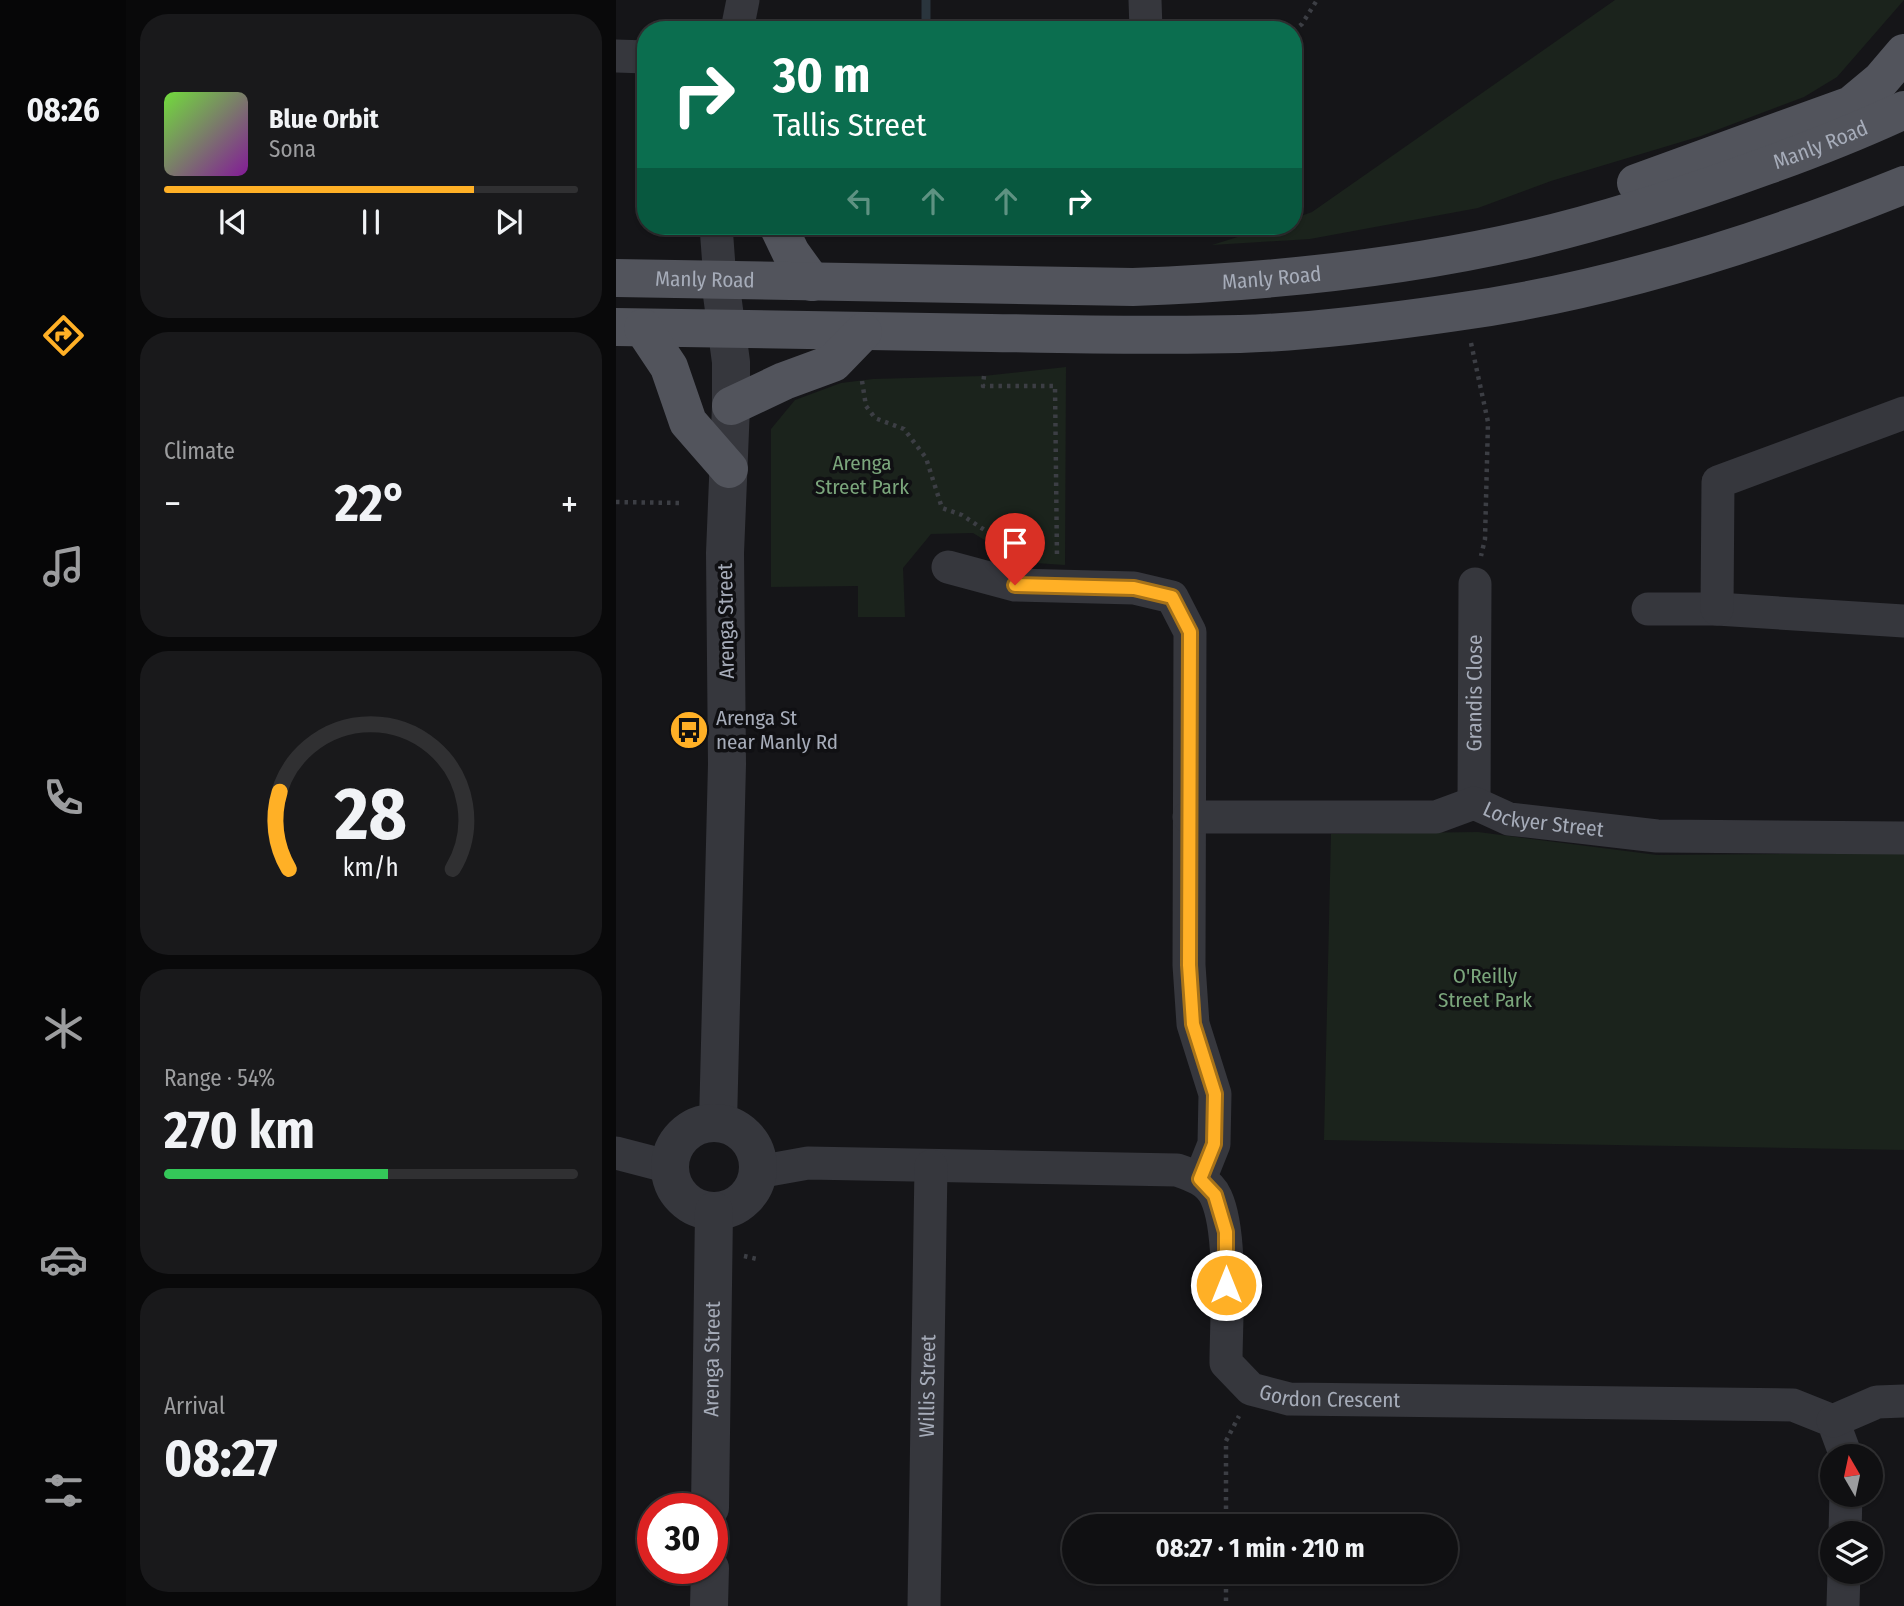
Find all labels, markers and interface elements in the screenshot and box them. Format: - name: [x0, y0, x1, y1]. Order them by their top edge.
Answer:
- text: 30 m: [773, 46, 871, 105]
- icon: right: [658, 49, 749, 140]
- text: 08:26: [26, 91, 100, 129]
- text: Blue Orbit: [269, 104, 379, 135]
- text: Tallis Street: [773, 106, 926, 144]
- street label: Manly Road: [1770, 115, 1872, 175]
- text: Sona: [269, 135, 316, 163]
- icon: left: [841, 182, 879, 220]
- icon: ahead: [914, 182, 952, 220]
- icon: ahead: [987, 182, 1025, 220]
- icon: right: [1060, 182, 1098, 220]
- icon: previous: [214, 203, 252, 241]
- icon: pause: [352, 203, 390, 241]
- icon: next: [490, 203, 528, 241]
- street label: Manly Road: [1221, 261, 1323, 295]
- street label: Manly Road: [655, 266, 755, 293]
- icon: directions: [39, 311, 88, 360]
- text: Climate: [164, 437, 235, 465]
- park label: Arenga Street Park: [815, 450, 909, 500]
- text: 22°: [335, 472, 407, 535]
- text: −: [164, 481, 181, 527]
- text: +: [561, 481, 578, 527]
- pin: [985, 513, 1045, 585]
- icon: arrive: [996, 524, 1034, 562]
- icon: music: [39, 542, 88, 591]
- street label: Arenga Street: [712, 563, 740, 679]
- street label: Grandis Close: [1461, 634, 1488, 752]
- place label: Arenga St near Manly Rd: [716, 705, 838, 755]
- bus stop icon: Arenga St near Manly Rd: [668, 709, 710, 751]
- text: 28: [334, 771, 407, 858]
- icon: phone: [39, 773, 88, 822]
- street label: Lockyer Street: [1479, 796, 1605, 843]
- text: km/h: [343, 853, 399, 883]
- park label: O'Reilly Street Park: [1438, 963, 1532, 1013]
- icon: climate: [39, 1004, 88, 1053]
- text: Range · 54%: [164, 1064, 275, 1092]
- text: 270 km: [164, 1099, 315, 1162]
- icon: car: [39, 1235, 88, 1284]
- position arrow: [1189, 1248, 1263, 1322]
- street label: Arenga Street: [698, 1301, 726, 1417]
- street label: Willis Street: [914, 1334, 941, 1438]
- street label: Gordon Crescent: [1256, 1379, 1401, 1413]
- text: Arrival: [164, 1392, 225, 1420]
- text: 08:27: [164, 1427, 278, 1490]
- north arrow: [1820, 1444, 1883, 1507]
- map controls: [1820, 1444, 1883, 1584]
- icon: filters: [39, 1466, 88, 1515]
- speed limit sign: 30: [637, 1493, 728, 1584]
- button: layers: [1820, 1521, 1883, 1584]
- text: 08:27 · 1 min · 210 m: [1155, 1533, 1365, 1564]

